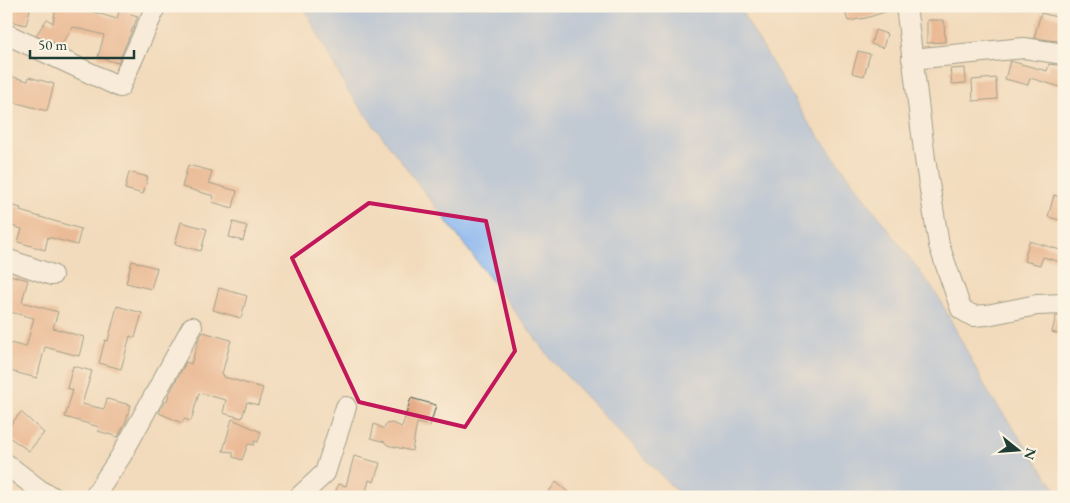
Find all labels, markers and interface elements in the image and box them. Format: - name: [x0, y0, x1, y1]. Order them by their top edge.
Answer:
- scale bar: [30, 28, 134, 60]
- text: 50 m: [38, 35, 67, 54]
- north arrow: [992, 426, 1042, 476]
- text: N: [1020, 446, 1041, 462]

